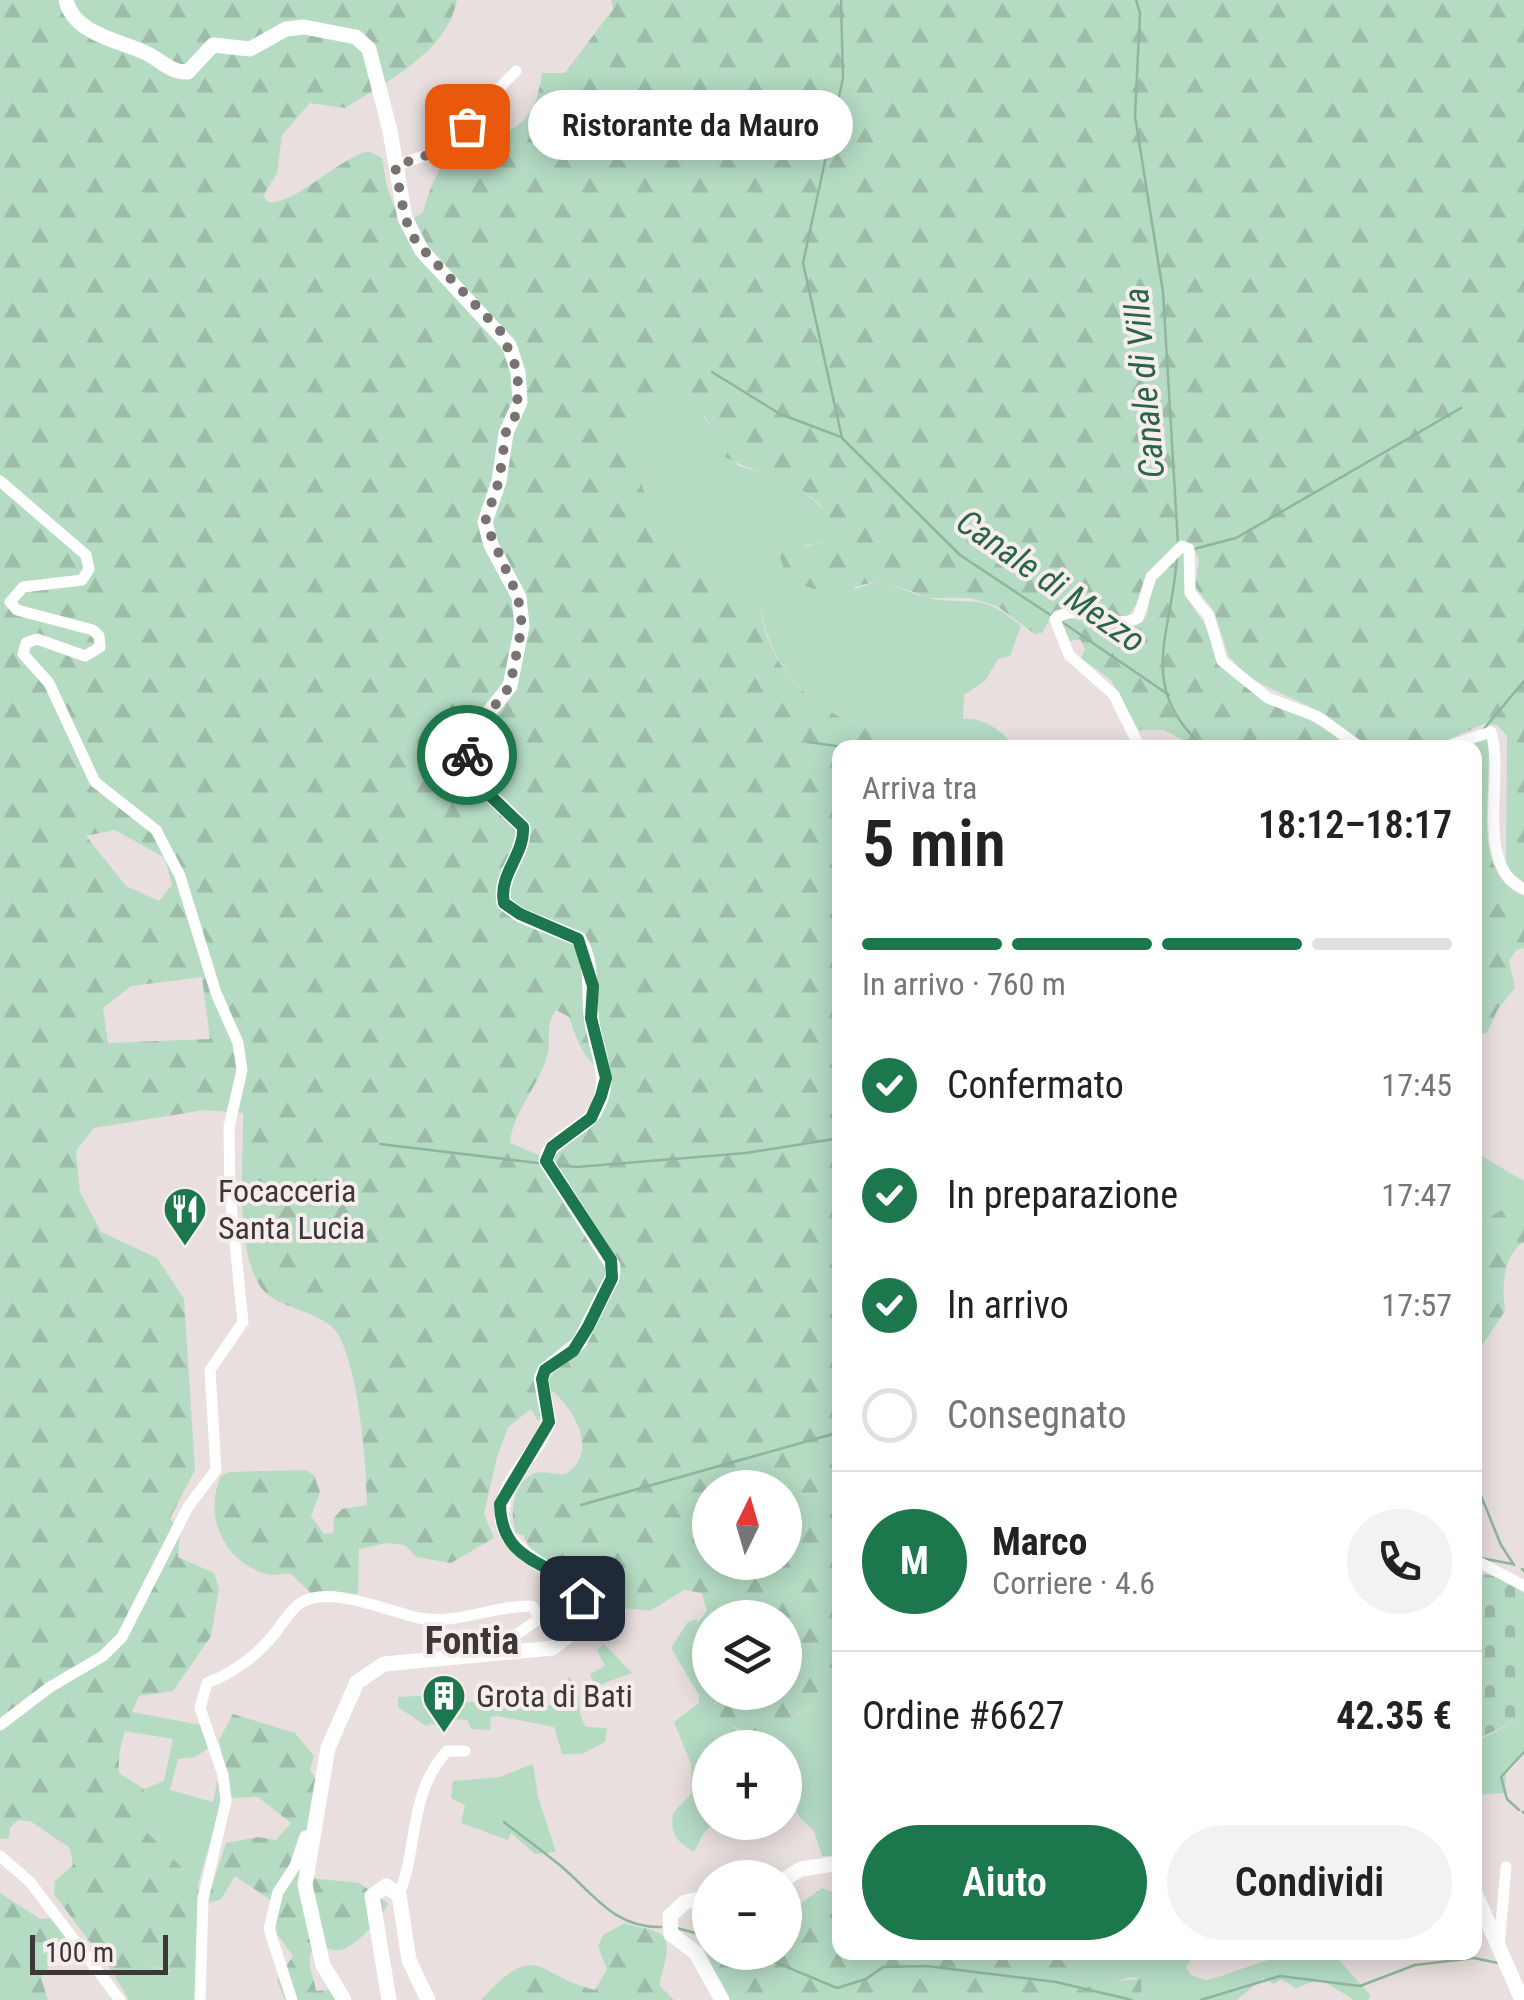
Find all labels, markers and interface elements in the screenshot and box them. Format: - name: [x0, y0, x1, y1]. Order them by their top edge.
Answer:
- pin: [425, 84, 510, 169]
- callout: Ristorante da Mauro: [527, 91, 852, 161]
- icon: bag: [440, 99, 495, 154]
- text: Ristorante da Mauro: [562, 106, 819, 144]
- water label: Canale di Villa: [1116, 286, 1173, 480]
- water label: Canale di Mezzo: [949, 501, 1153, 661]
- courier: [417, 705, 517, 805]
- icon: bike: [440, 728, 495, 783]
- text: Arriva tra: [862, 769, 977, 807]
- text: 18:12–18:17: [1258, 803, 1452, 847]
- text: 5 min: [862, 806, 1006, 882]
- text: In arrivo · 760 m: [862, 965, 1066, 1003]
- icon: check: [862, 1058, 917, 1113]
- text: Confermato: [947, 1063, 1124, 1107]
- text: 17:45: [1381, 1066, 1452, 1104]
- icon: check: [862, 1168, 917, 1223]
- place label: Focacceria Santa Lucia: [218, 1172, 365, 1247]
- text: In preparazione: [947, 1173, 1178, 1217]
- text: 17:47: [1381, 1176, 1452, 1214]
- restaurant icon: Focacceria Santa Lucia: [162, 1186, 208, 1247]
- icon: check: [862, 1278, 917, 1333]
- text: In arrivo: [947, 1283, 1069, 1327]
- text: 17:57: [1381, 1286, 1452, 1324]
- text: Consegnato: [947, 1393, 1126, 1437]
- north arrow: [692, 1470, 802, 1580]
- map controls: [692, 1470, 802, 1970]
- button: phone: [1347, 1509, 1452, 1614]
- text: Marco: [992, 1520, 1087, 1564]
- text: M: [900, 1539, 929, 1583]
- pin: [540, 1556, 625, 1641]
- text: Corriere · 4.6: [992, 1564, 1155, 1602]
- icon: home: [555, 1571, 610, 1626]
- button: layers: [692, 1600, 802, 1710]
- district label: Fontia: [425, 1619, 519, 1663]
- building icon: Grota di Bati: [421, 1673, 467, 1734]
- place label: Grota di Bati: [476, 1677, 633, 1715]
- text: Ordine #6627: [862, 1694, 1064, 1738]
- text: 42.35 €: [1336, 1694, 1452, 1738]
- button: +: [692, 1730, 802, 1840]
- button: Aiuto: [862, 1825, 1147, 1940]
- button: Condividi: [1167, 1825, 1452, 1940]
- button: −: [692, 1860, 802, 1970]
- scale bar: [30, 1930, 168, 1974]
- text: 100 m: [45, 1936, 114, 1969]

